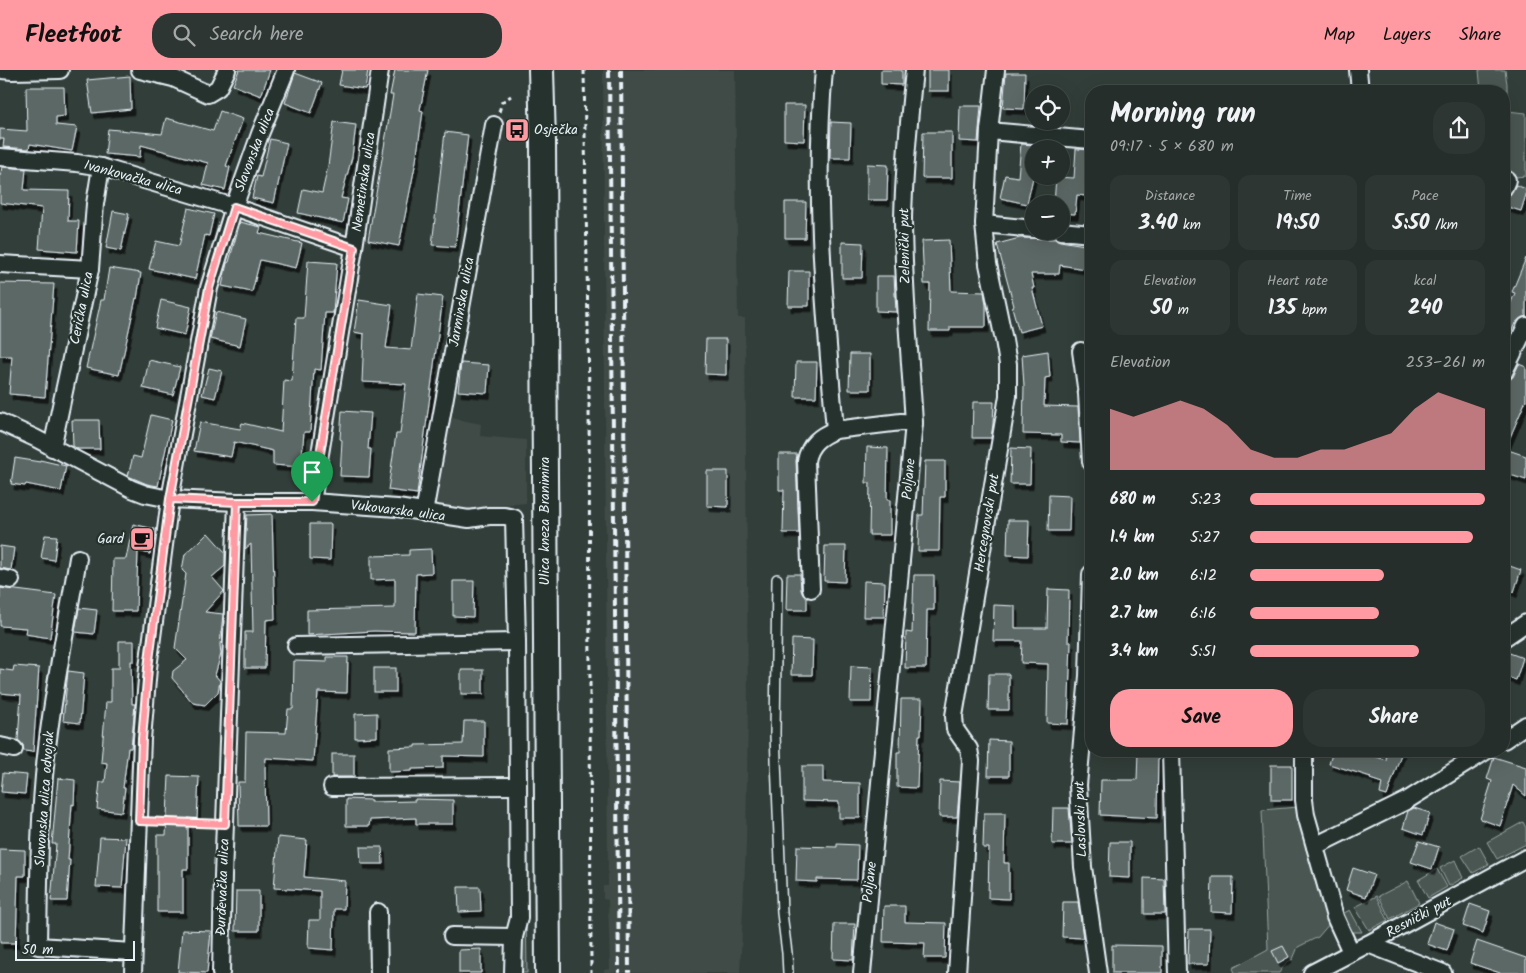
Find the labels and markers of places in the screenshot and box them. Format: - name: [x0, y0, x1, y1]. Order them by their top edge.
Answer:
- bus stop icon: Osječka: [504, 117, 530, 143]
- place label: Osječka: [534, 119, 578, 141]
- pin: [291, 451, 333, 502]
- cafe icon: Gard: [129, 526, 155, 552]
- place label: Gard: [97, 528, 125, 550]

